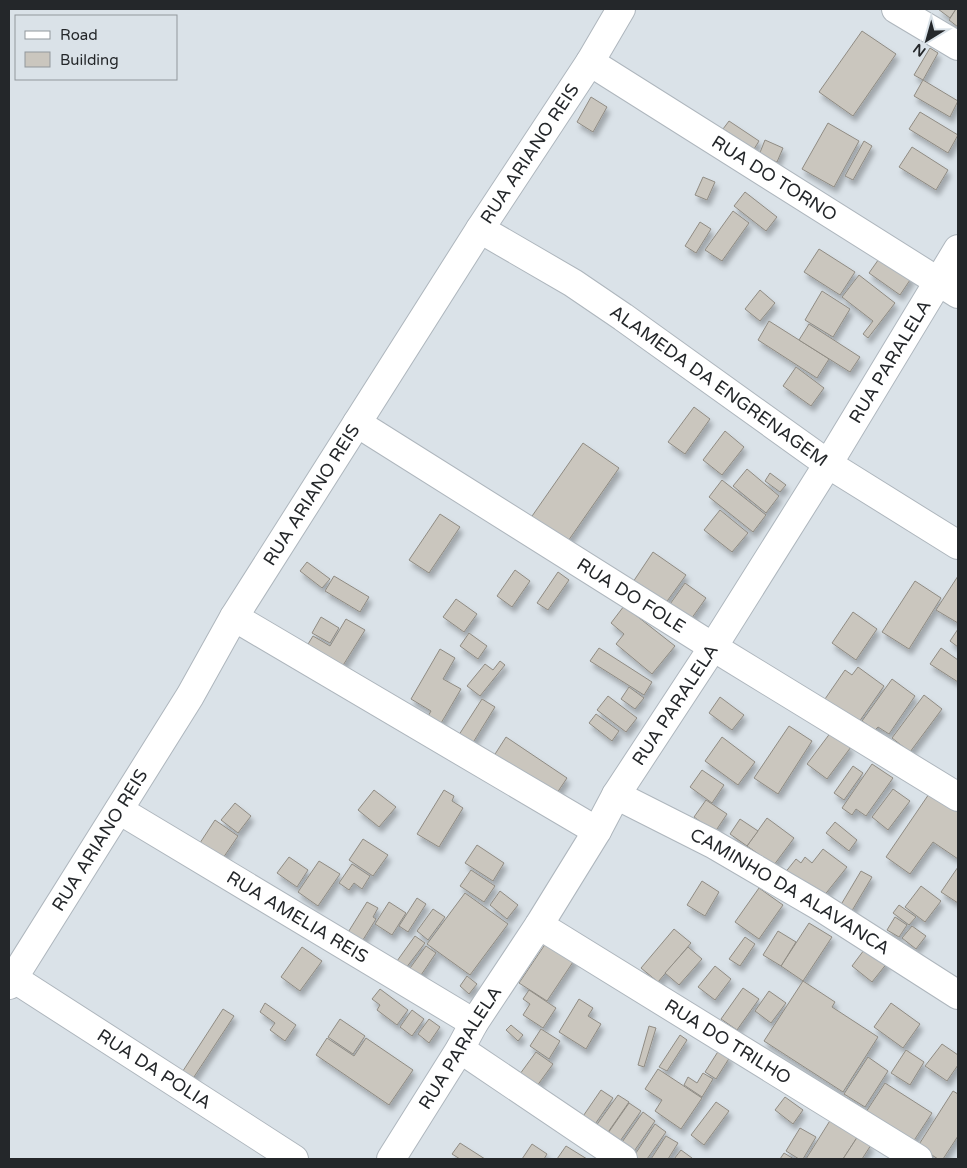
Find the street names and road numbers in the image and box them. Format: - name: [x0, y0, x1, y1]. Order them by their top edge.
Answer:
- street label: RUA ARIANO REIS: [475, 79, 584, 228]
- street label: RUA DO TORNO: [708, 131, 841, 226]
- street label: RUA PARALELA: [844, 296, 936, 427]
- street label: ALAMEDA DA ENGRENAGEM: [606, 300, 832, 471]
- street label: RUA ARIANO REIS: [258, 420, 364, 570]
- street label: RUA DO FOLE: [573, 553, 690, 638]
- street label: RUA PARALELA: [627, 640, 723, 770]
- street label: RUA ARIANO REIS: [47, 765, 152, 915]
- street label: CAMINHO DA ALAVANCA: [687, 823, 894, 959]
- street label: RUA AMELIA REIS: [223, 866, 372, 968]
- street label: RUA PARALELA: [414, 982, 506, 1113]
- street label: RUA DO TRILHO: [661, 994, 795, 1089]
- street label: RUA DA POLIA: [93, 1024, 215, 1114]

